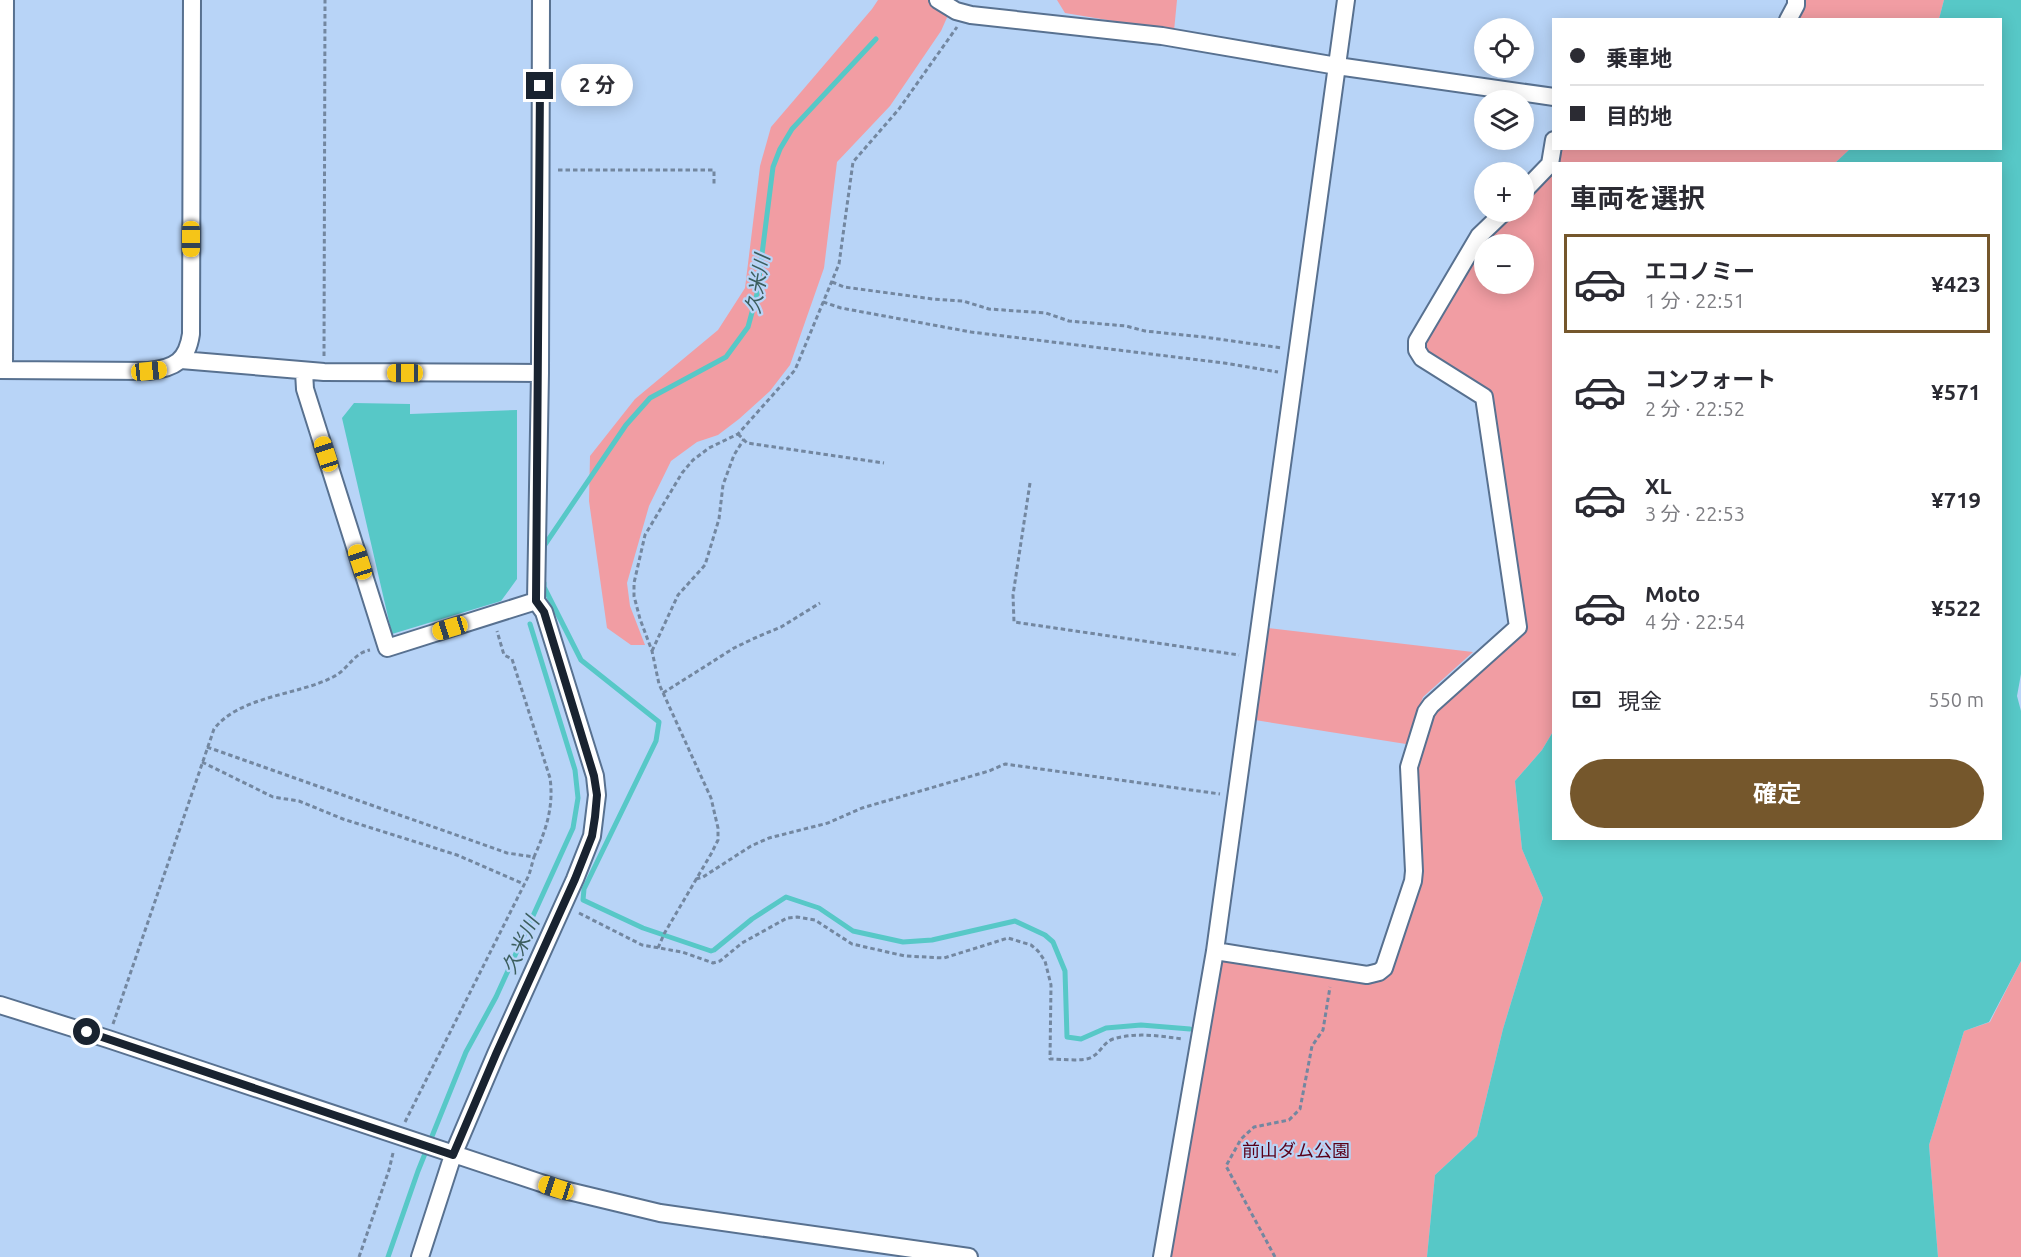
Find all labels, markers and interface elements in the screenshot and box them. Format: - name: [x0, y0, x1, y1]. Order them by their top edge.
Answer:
- map controls: [1474, 18, 1534, 294]
- button: locate: [1474, 18, 1534, 78]
- text: 乗車地: [1606, 45, 1672, 70]
- callout: 2 分: [561, 65, 633, 107]
- route end: [526, 72, 553, 99]
- text: 2 分: [579, 73, 615, 96]
- button: layers: [1474, 90, 1534, 150]
- text: 目的地: [1606, 103, 1672, 128]
- button: +: [1474, 162, 1534, 222]
- text: 車両を選択: [1570, 183, 1705, 213]
- car: [182, 221, 200, 257]
- button: −: [1474, 234, 1534, 294]
- water label: 久米川: [740, 250, 774, 316]
- icon: car: [1573, 257, 1627, 311]
- text: エコノミー: [1645, 258, 1755, 283]
- text: ¥423: [1931, 271, 1981, 296]
- text: 1 分 · 22:51: [1645, 289, 1745, 312]
- car: [130, 360, 168, 382]
- car: [387, 364, 423, 382]
- icon: car: [1573, 365, 1627, 419]
- text: コンフォート: [1645, 366, 1776, 391]
- text: ¥571: [1931, 379, 1981, 404]
- text: 2 分 · 22:52: [1645, 397, 1745, 420]
- car: [312, 434, 340, 474]
- icon: car: [1573, 473, 1627, 527]
- text: XL: [1645, 473, 1672, 498]
- text: ¥719: [1931, 487, 1981, 512]
- text: 3 分 · 22:53: [1645, 502, 1745, 525]
- car: [346, 542, 374, 582]
- icon: car: [1573, 581, 1627, 635]
- text: Moto: [1645, 581, 1700, 606]
- text: ¥522: [1931, 595, 1981, 620]
- text: 4 分 · 22:54: [1645, 610, 1745, 633]
- car: [430, 614, 470, 642]
- icon: cash: [1570, 683, 1603, 716]
- text: 現金: [1618, 688, 1662, 713]
- text: 550 m: [1928, 688, 1984, 711]
- button: 確定: [1570, 759, 1984, 828]
- water label: 久米川: [497, 911, 544, 977]
- route start: [73, 1018, 100, 1045]
- park label: 前山ダム公園: [1242, 1140, 1350, 1160]
- car: [536, 1174, 576, 1202]

